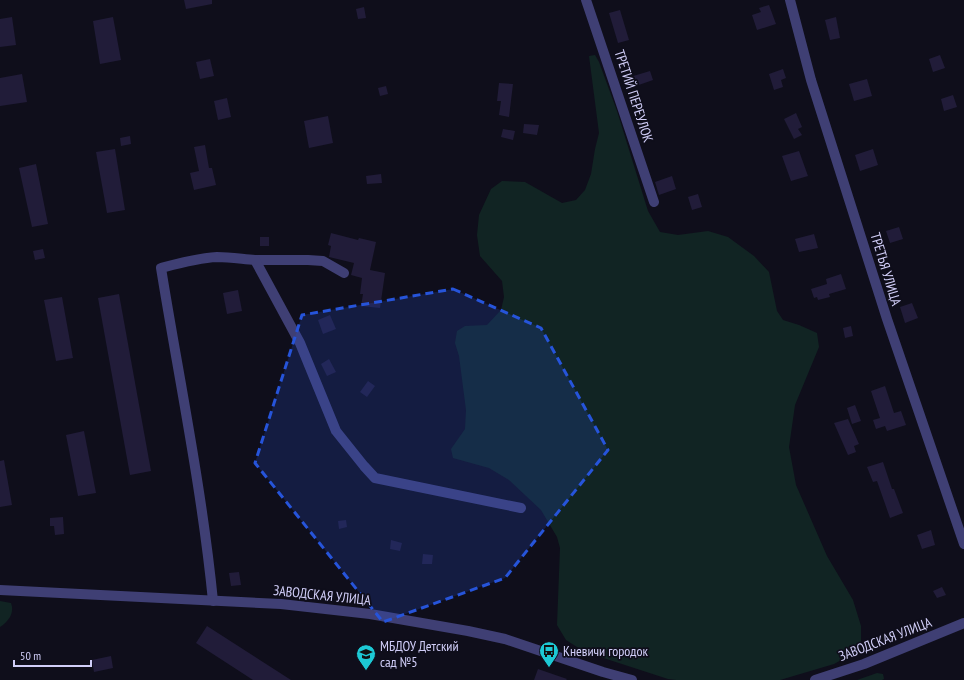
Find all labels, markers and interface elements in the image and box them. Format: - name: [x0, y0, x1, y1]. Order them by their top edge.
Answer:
- street label: ТРЕТИЙ ПЕРЕУЛОК: [611, 47, 657, 145]
- street label: ТРЕТЬЯ УЛИЦА: [866, 230, 906, 308]
- street label: ЗАВОДСКАЯ УЛИЦА: [272, 581, 372, 609]
- street label: ЗАВОДСКАЯ УЛИЦА: [836, 613, 934, 665]
- place label: МБДОУ Детский сад №5: [380, 637, 459, 671]
- bus stop icon: Кневичи городок: [538, 640, 560, 668]
- scale bar: [14, 642, 91, 668]
- place label: Кневичи городок: [563, 642, 649, 660]
- school or university icon: МБДОУ Детский сад №5: [355, 643, 377, 671]
- text: 50 m: [20, 648, 41, 663]

